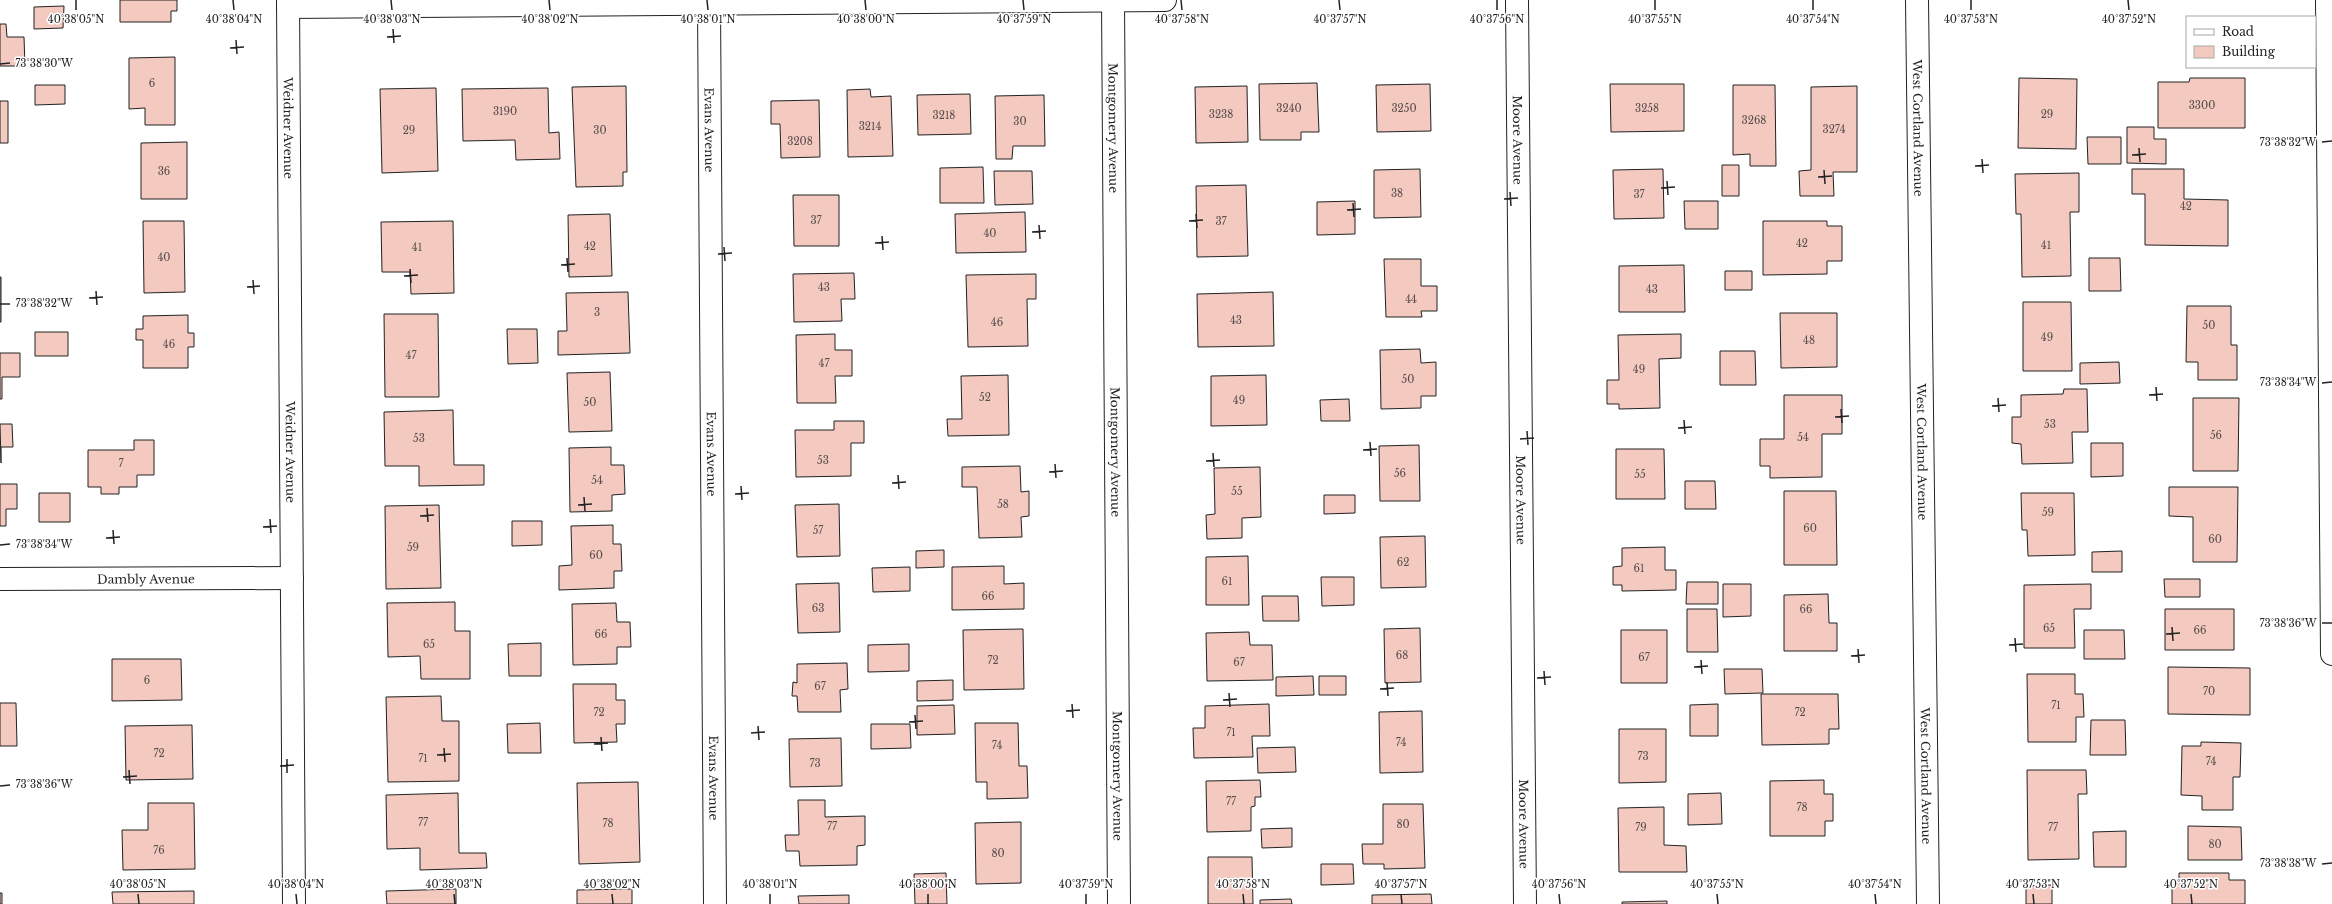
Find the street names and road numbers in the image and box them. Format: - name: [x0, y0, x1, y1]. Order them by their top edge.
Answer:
- street label: West Cortland Avenue: [1910, 58, 1927, 197]
- street label: Montgomery Avenue: [1106, 63, 1122, 193]
- street label: Weidner Avenue: [281, 76, 297, 179]
- street label: Evans Avenue: [702, 88, 718, 173]
- street label: Moore Avenue: [1510, 95, 1526, 185]
- street label: West Cortland Avenue: [1914, 382, 1931, 521]
- street label: Montgomery Avenue: [1108, 387, 1124, 517]
- street label: Weidner Avenue: [283, 400, 299, 503]
- street label: Evans Avenue: [704, 412, 720, 497]
- street label: Moore Avenue: [1514, 455, 1529, 545]
- street label: Dambly Avenue: [97, 571, 195, 586]
- street label: West Cortland Avenue: [1918, 706, 1935, 845]
- street label: Montgomery Avenue: [1110, 711, 1126, 841]
- street label: Evans Avenue: [706, 736, 722, 821]
- street label: Moore Avenue: [1516, 779, 1532, 869]

